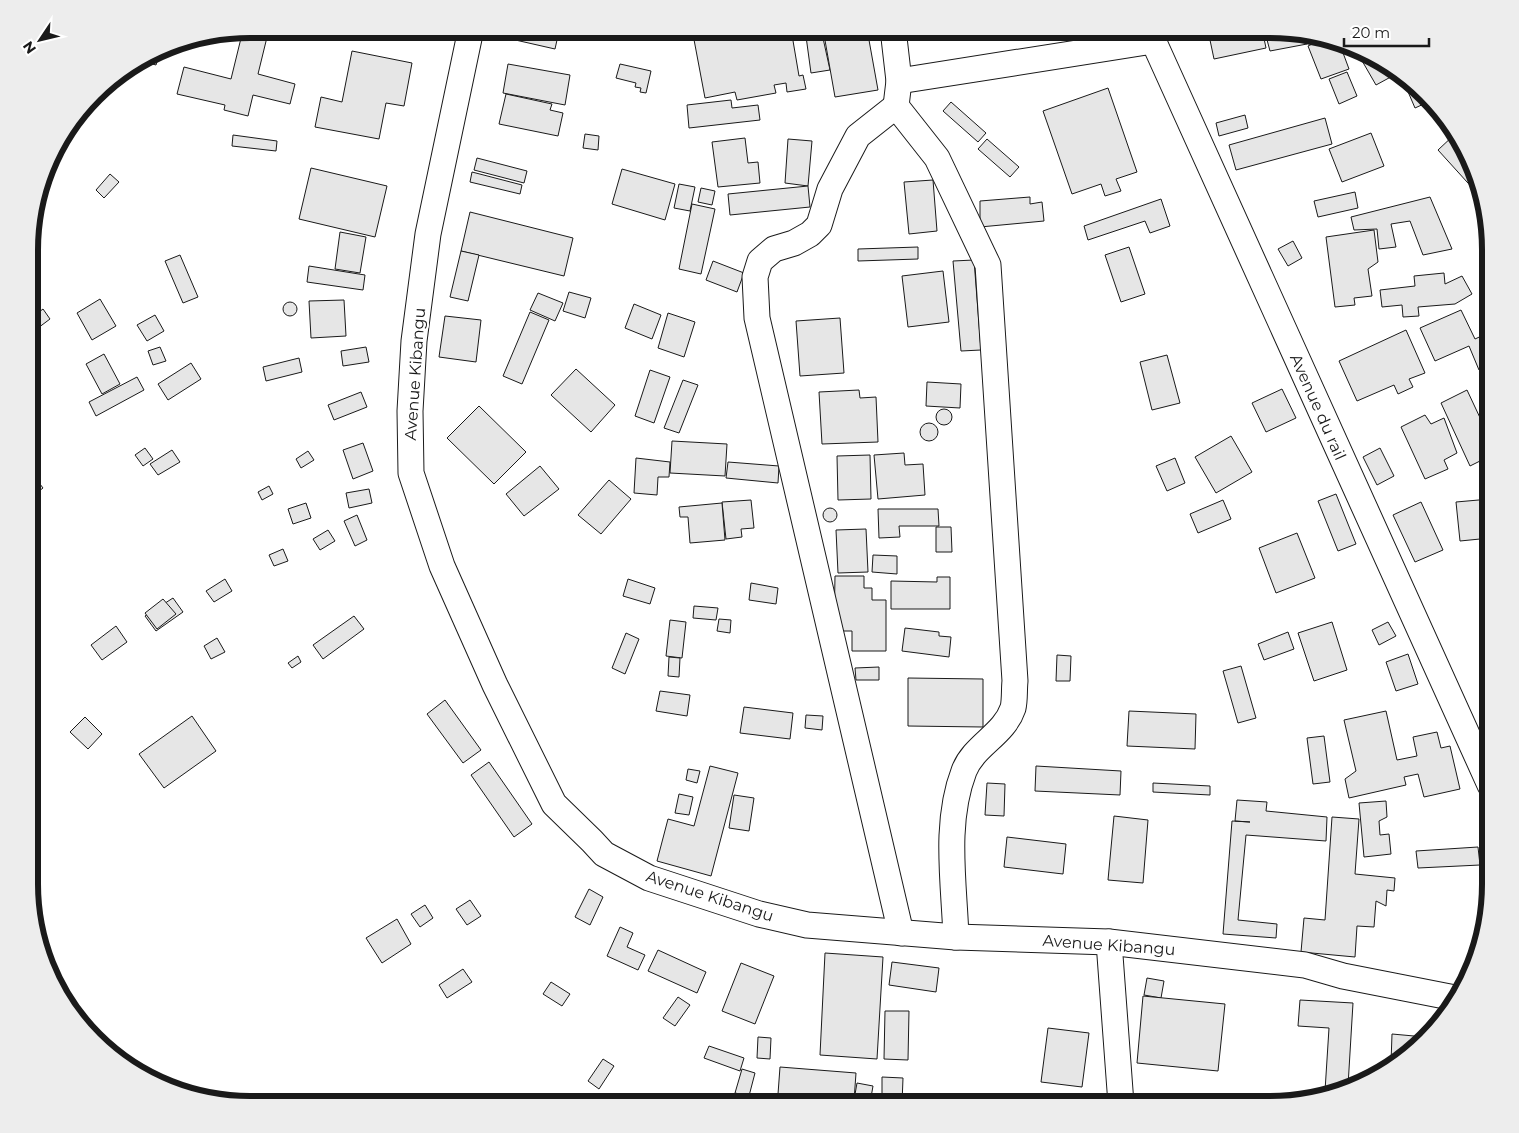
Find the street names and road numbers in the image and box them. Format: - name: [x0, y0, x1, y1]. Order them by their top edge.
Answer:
- street label: Avenue Kibangu: [401, 307, 429, 441]
- street label: Avenue du rail: [1286, 351, 1350, 463]
- street label: Avenue Kibangu: [644, 866, 776, 926]
- street label: Avenue Kibangu: [1042, 931, 1176, 959]

